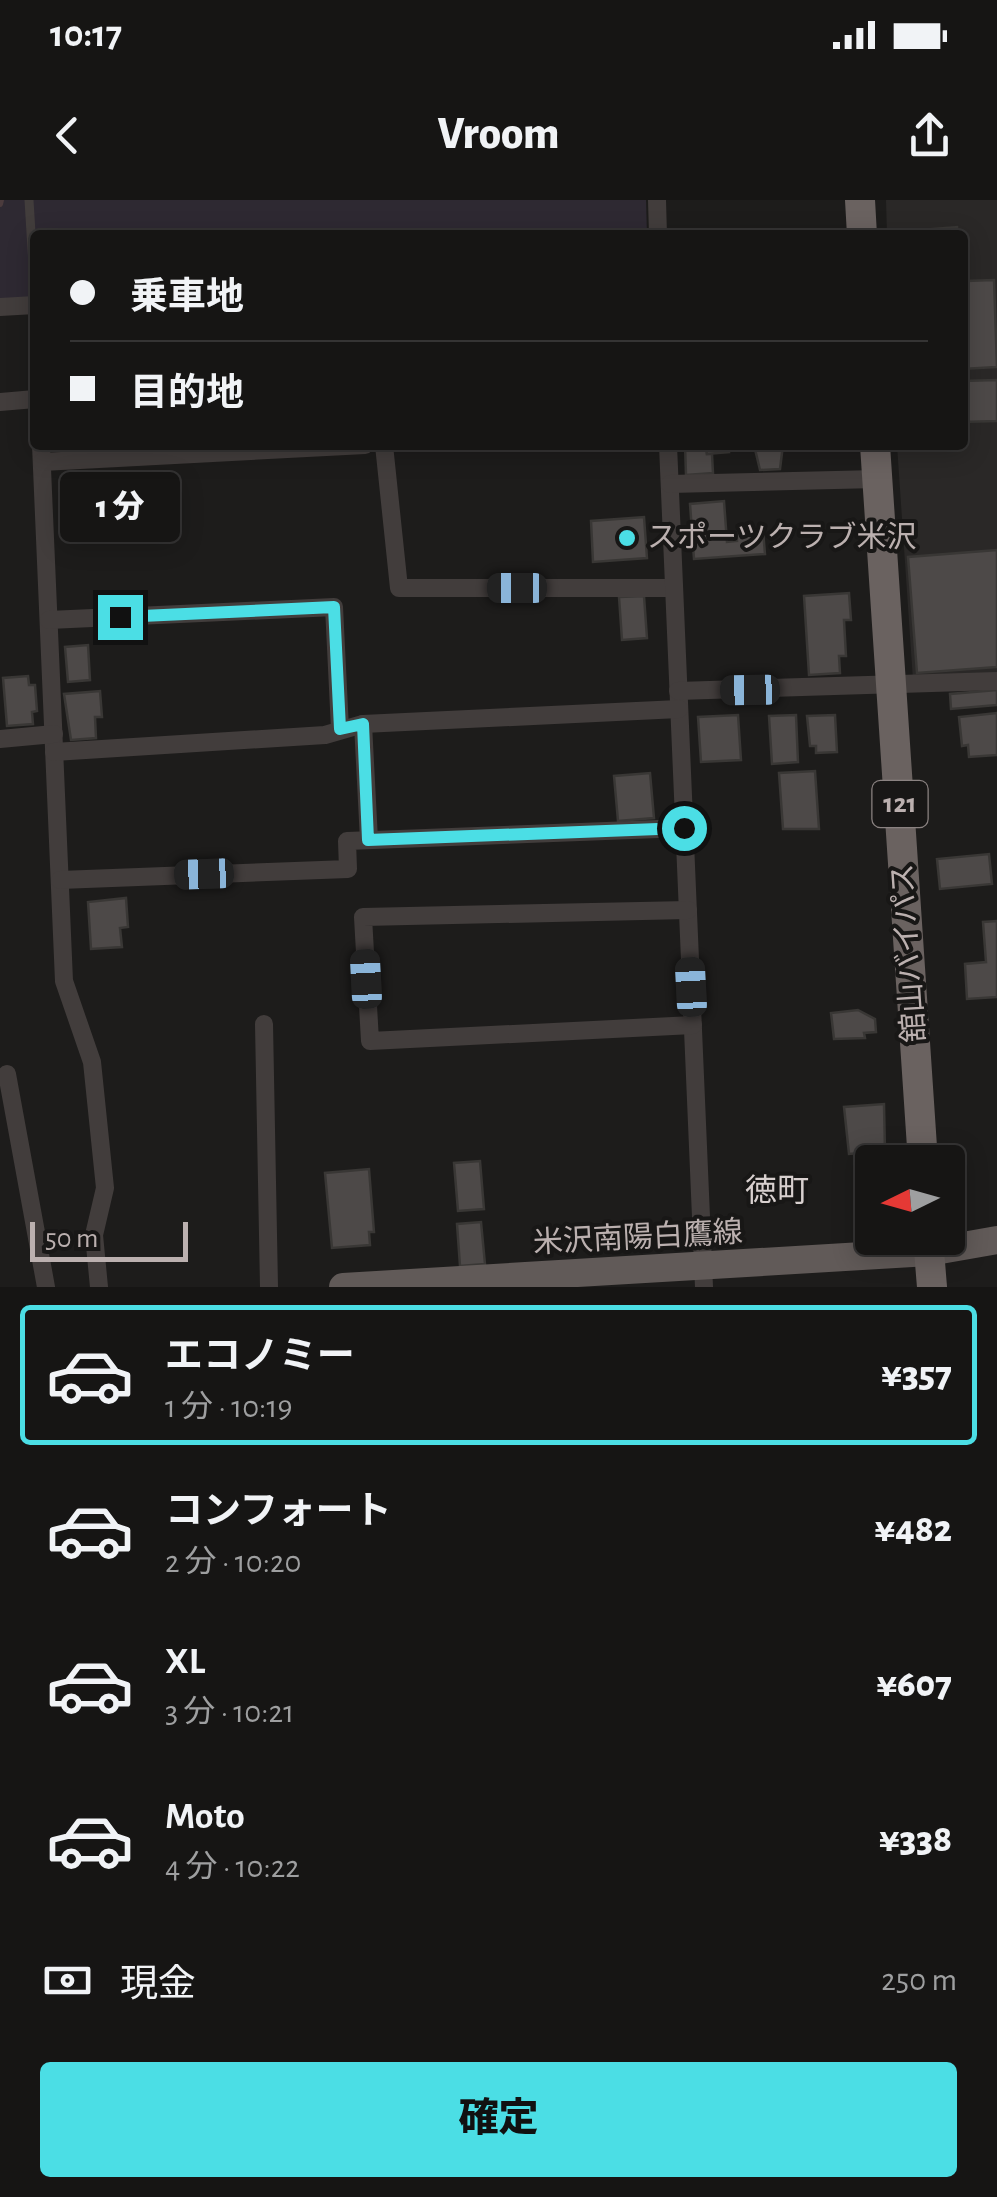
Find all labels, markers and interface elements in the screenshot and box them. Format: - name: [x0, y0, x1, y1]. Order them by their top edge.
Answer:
- text: 10:17: [50, 16, 122, 54]
- icon: back: [40, 108, 95, 163]
- icon: share: [902, 108, 957, 163]
- text: Vroom: [437, 112, 560, 157]
- text: 乗車地: [130, 279, 244, 317]
- text: 目的地: [130, 375, 244, 413]
- callout: 1 分: [60, 472, 180, 542]
- text: 1 分: [96, 491, 144, 523]
- place label: スポーツクラブ米沢: [647, 521, 916, 553]
- marker: スポーツクラブ米沢: [616, 527, 638, 549]
- car: [487, 573, 547, 603]
- route end: [98, 595, 143, 640]
- car: [720, 674, 780, 706]
- road number: 121: [872, 781, 928, 827]
- route start: [662, 806, 707, 851]
- car: [173, 858, 235, 890]
- street label: 舘山バイパス: [886, 862, 930, 1044]
- car: [349, 948, 383, 1010]
- car: [674, 956, 708, 1018]
- north arrow: [855, 1145, 965, 1255]
- map controls: [855, 1145, 965, 1255]
- district label: 徳町: [745, 1174, 809, 1207]
- street label: 米沢南陽白鷹線: [532, 1216, 744, 1258]
- scale bar: [30, 1217, 188, 1262]
- text: 50 m: [45, 1225, 99, 1253]
- icon: car: [45, 1330, 135, 1420]
- text: エコノミー: [165, 1338, 355, 1376]
- text: ¥357: [881, 1356, 952, 1394]
- text: 1 分 · 10:19: [165, 1391, 292, 1423]
- icon: car: [45, 1485, 135, 1575]
- text: コンフォート: [165, 1493, 392, 1531]
- text: ¥482: [874, 1511, 952, 1549]
- text: 2 分 · 10:20: [165, 1546, 301, 1578]
- icon: car: [45, 1640, 135, 1730]
- text: XL: [165, 1643, 205, 1681]
- text: ¥607: [876, 1666, 952, 1704]
- text: 3 分 · 10:21: [165, 1696, 294, 1728]
- icon: car: [45, 1795, 135, 1885]
- text: Moto: [165, 1798, 245, 1836]
- text: ¥338: [879, 1821, 952, 1859]
- text: 4 分 · 10:22: [165, 1851, 300, 1883]
- icon: cash: [40, 1953, 95, 2008]
- text: 250 m: [881, 1964, 957, 1996]
- text: 現金: [120, 1966, 196, 2004]
- button: 確定: [40, 2062, 957, 2177]

